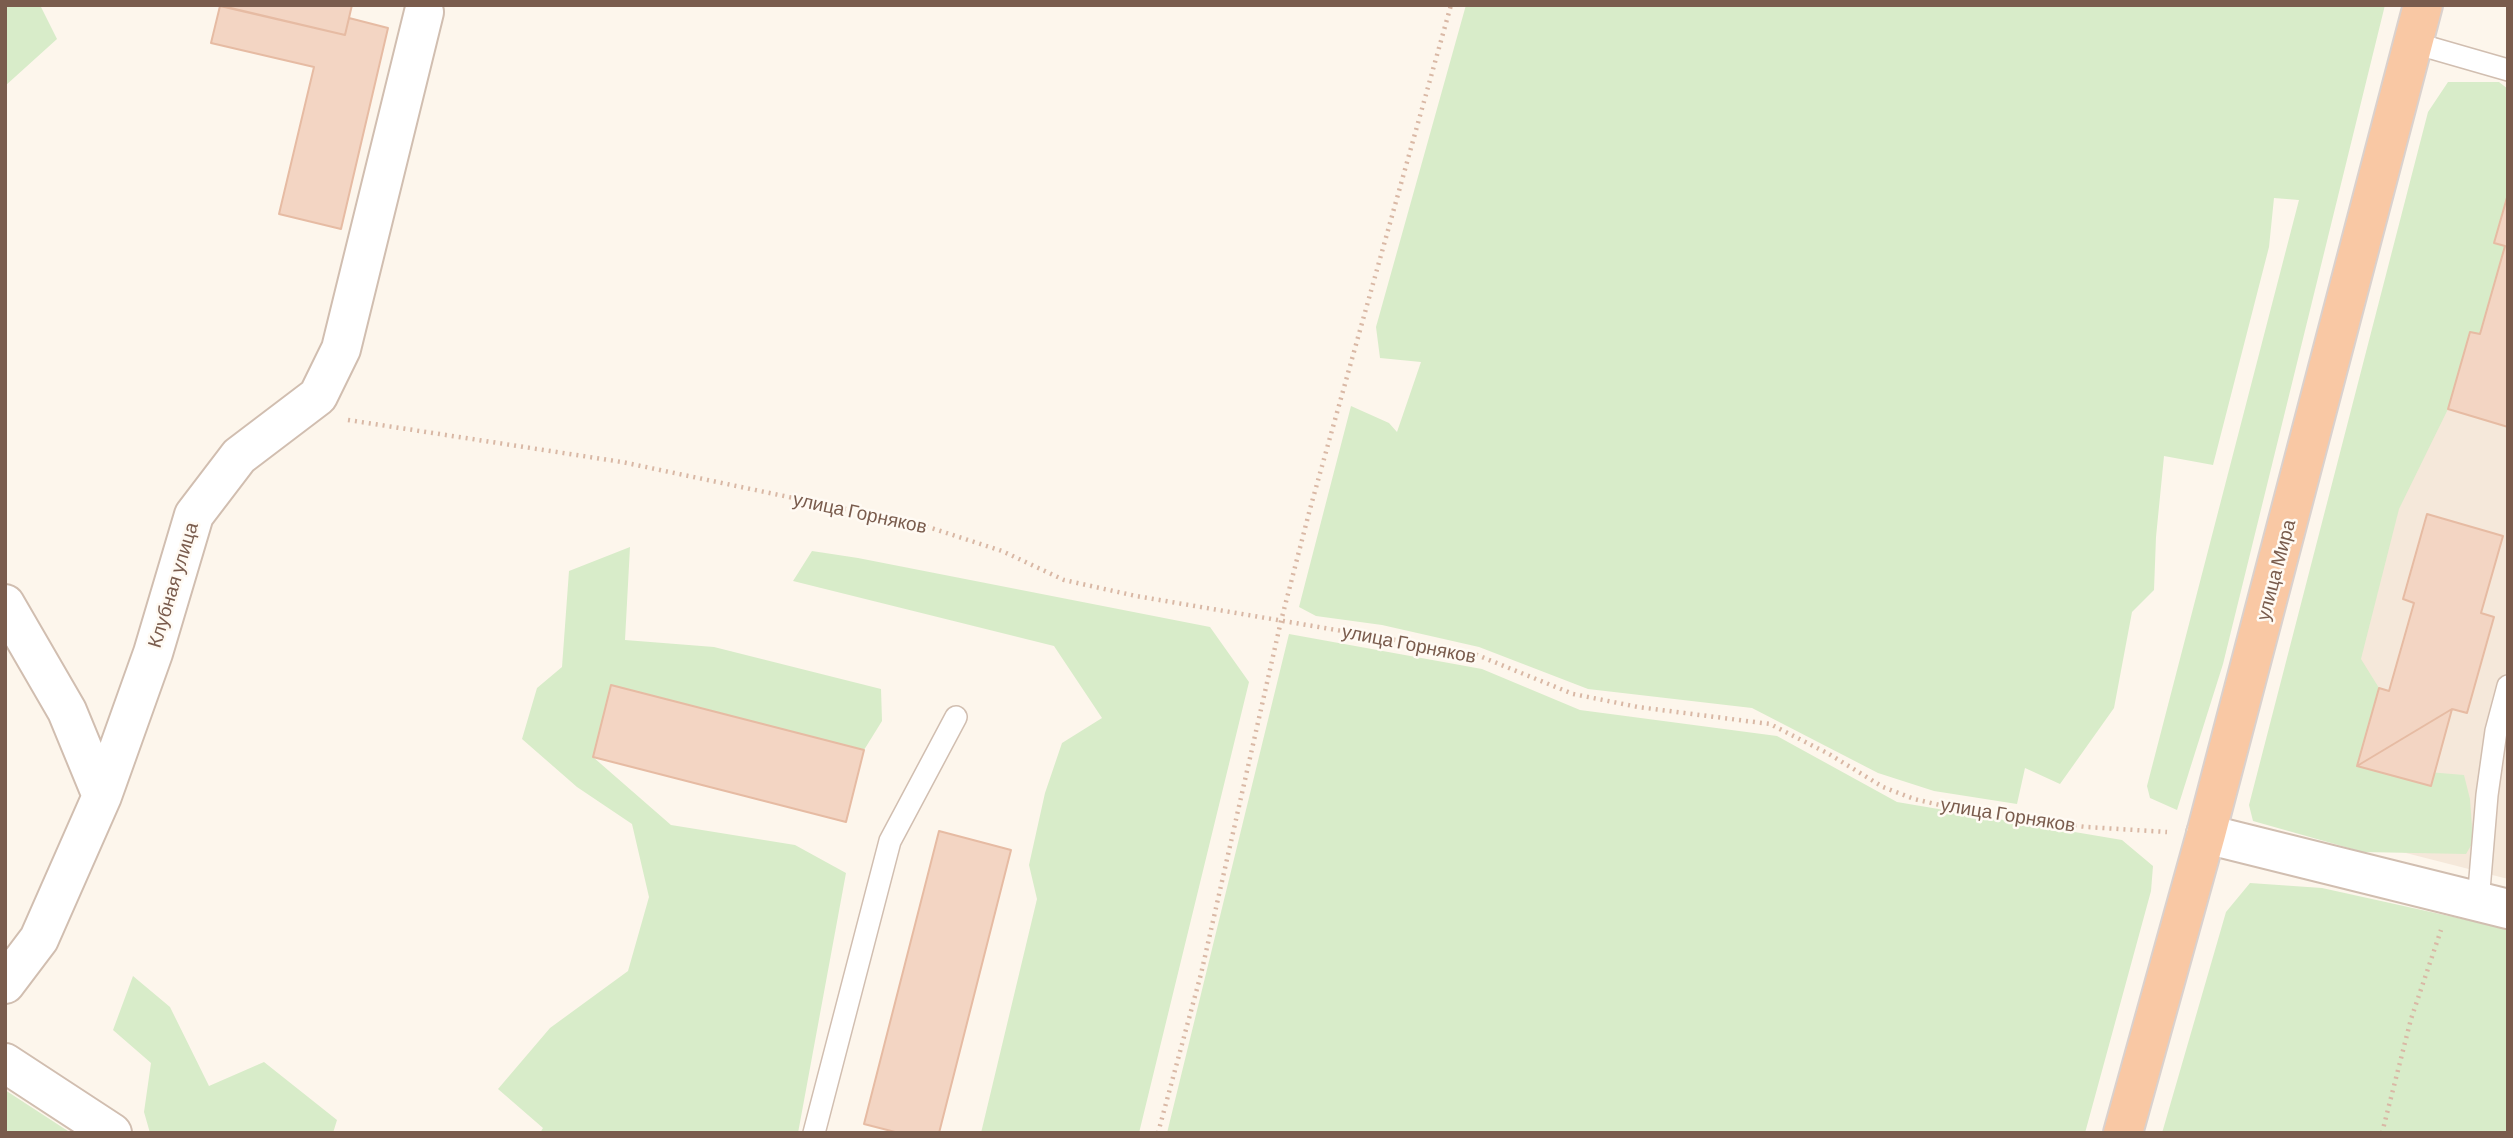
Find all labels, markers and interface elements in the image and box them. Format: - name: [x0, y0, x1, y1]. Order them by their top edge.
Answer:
- street label: улица Горняков: [791, 488, 929, 538]
- street label: улица Мира: [2252, 517, 2300, 623]
- street label: Клубная улица: [143, 519, 203, 651]
- street label: улица Горняков: [1340, 620, 1478, 668]
- street label: улица Горняков: [1939, 793, 2077, 837]

